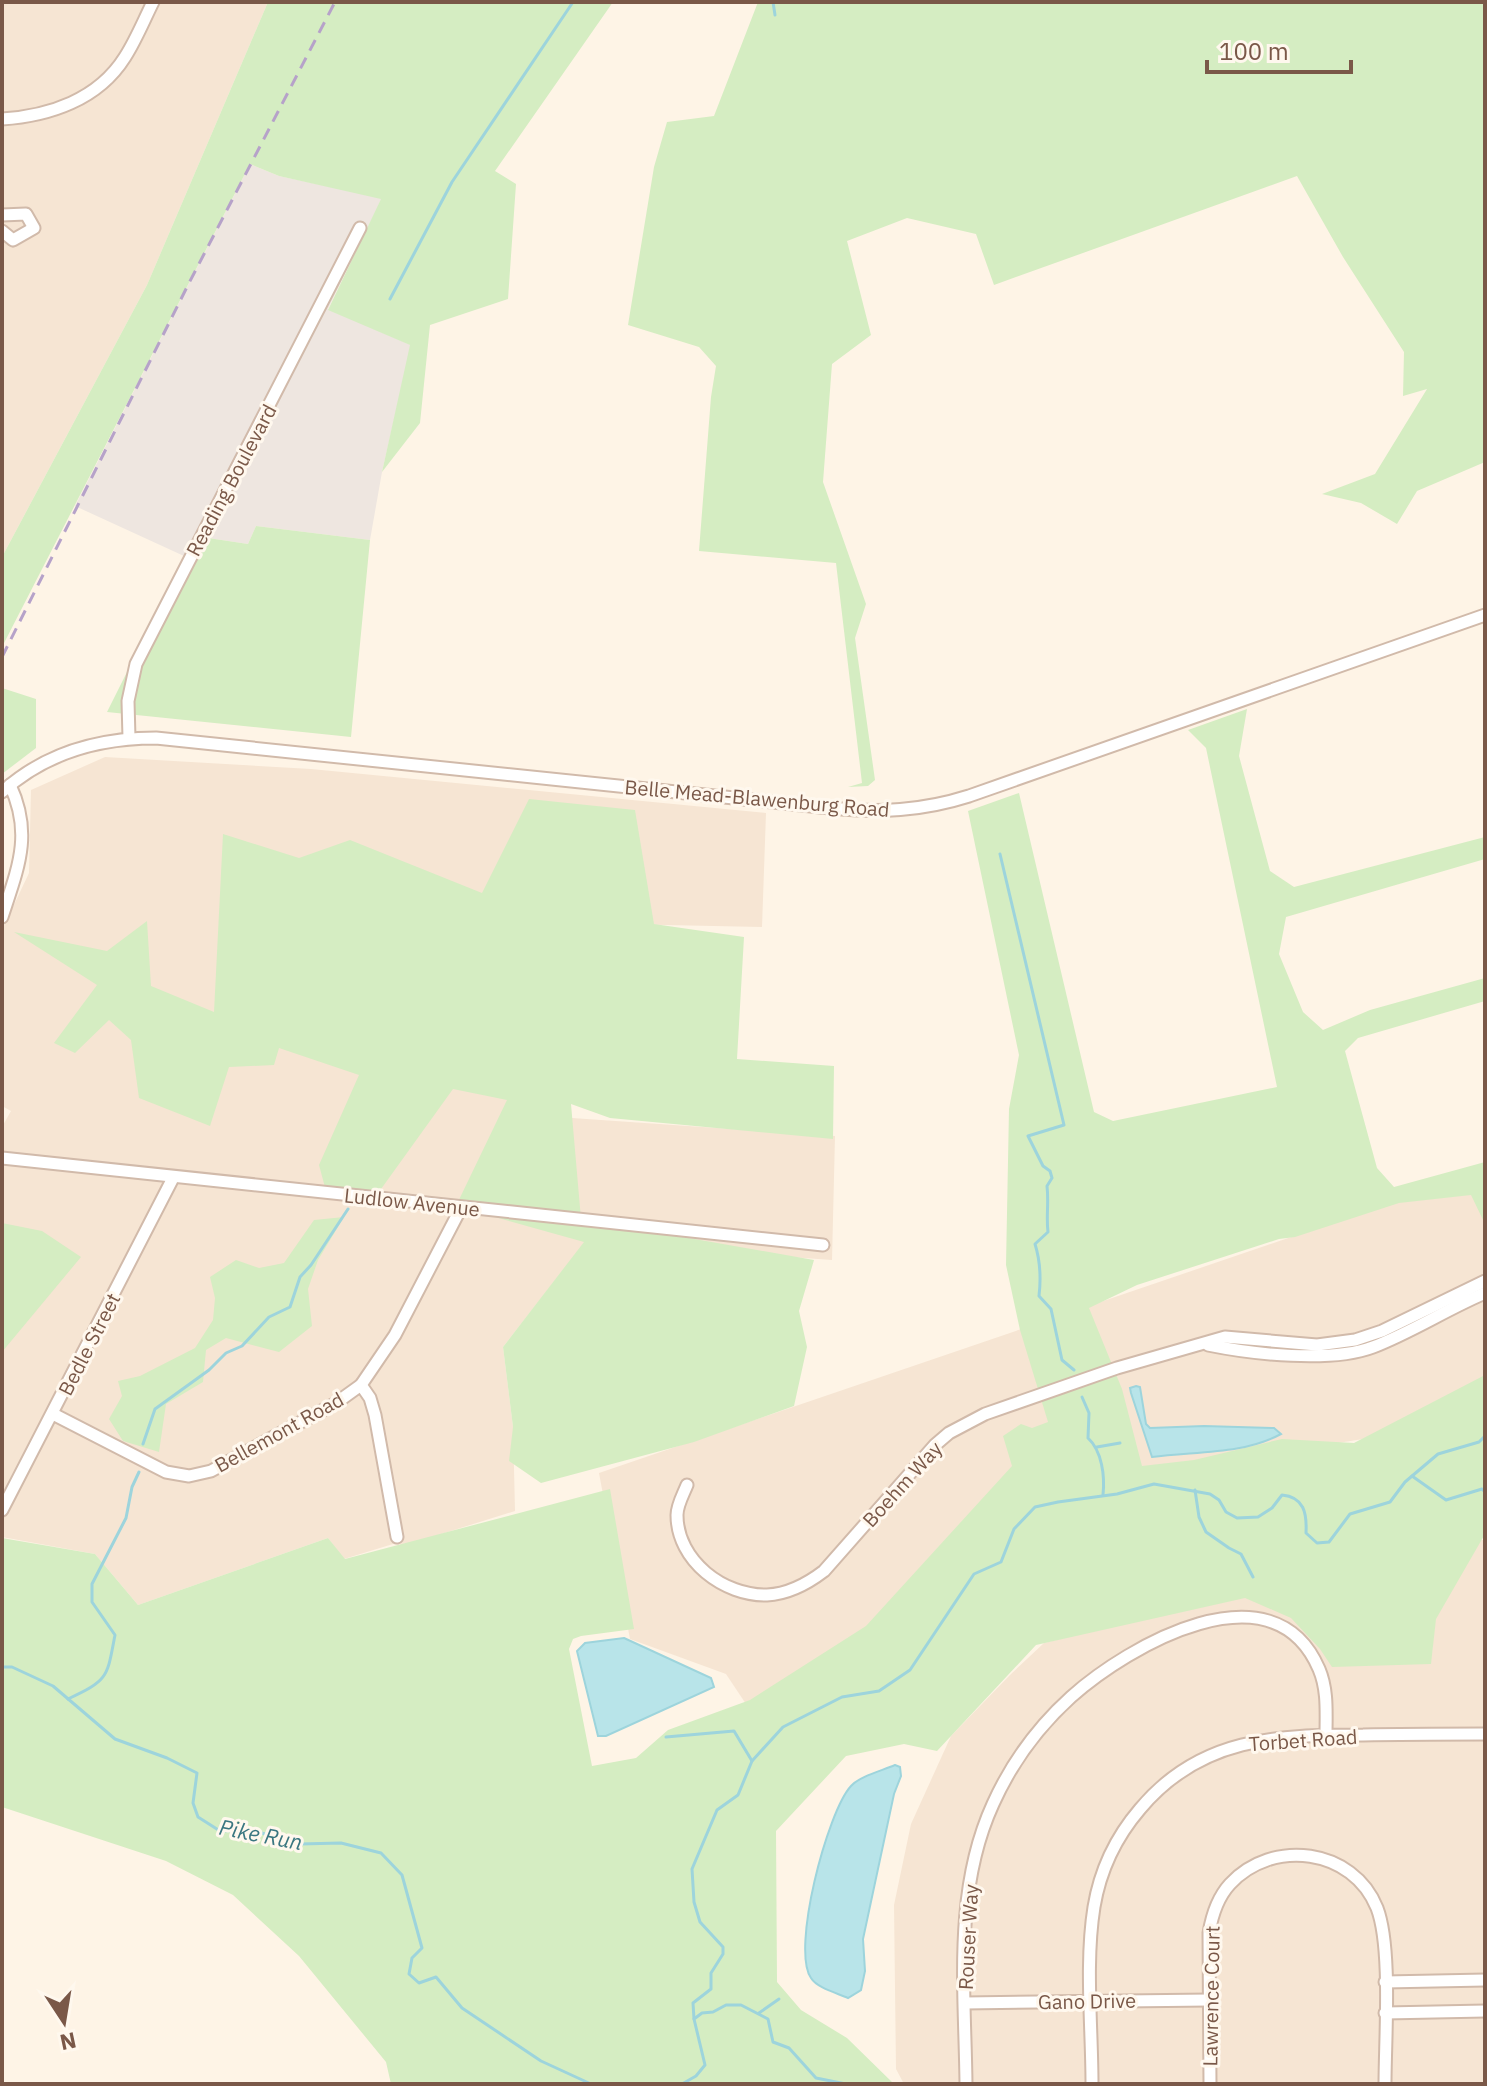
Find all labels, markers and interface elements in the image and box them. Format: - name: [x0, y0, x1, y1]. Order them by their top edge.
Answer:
- scale bar: [1207, 24, 1351, 74]
- text: 100 m: [1219, 35, 1289, 67]
- street label: Reading Boulevard: [180, 399, 282, 561]
- street label: Belle Mead-Blawenburg Road: [623, 773, 891, 823]
- street label: Ludlow Avenue: [343, 1181, 481, 1223]
- street label: Bedle Street: [52, 1288, 126, 1400]
- street label: Bellemont Road: [210, 1385, 348, 1479]
- street label: Boehm Way: [856, 1435, 948, 1533]
- street label: Torbet Road: [1248, 1723, 1358, 1757]
- water label: Pike Run: [217, 1812, 305, 1856]
- street label: Rouser Way: [952, 1883, 984, 1991]
- street label: Lawrence Court: [1196, 1925, 1226, 2067]
- north arrow: [24, 1982, 104, 2062]
- street label: Gano Drive: [1038, 1987, 1136, 2015]
- text: N: [57, 2026, 79, 2058]

